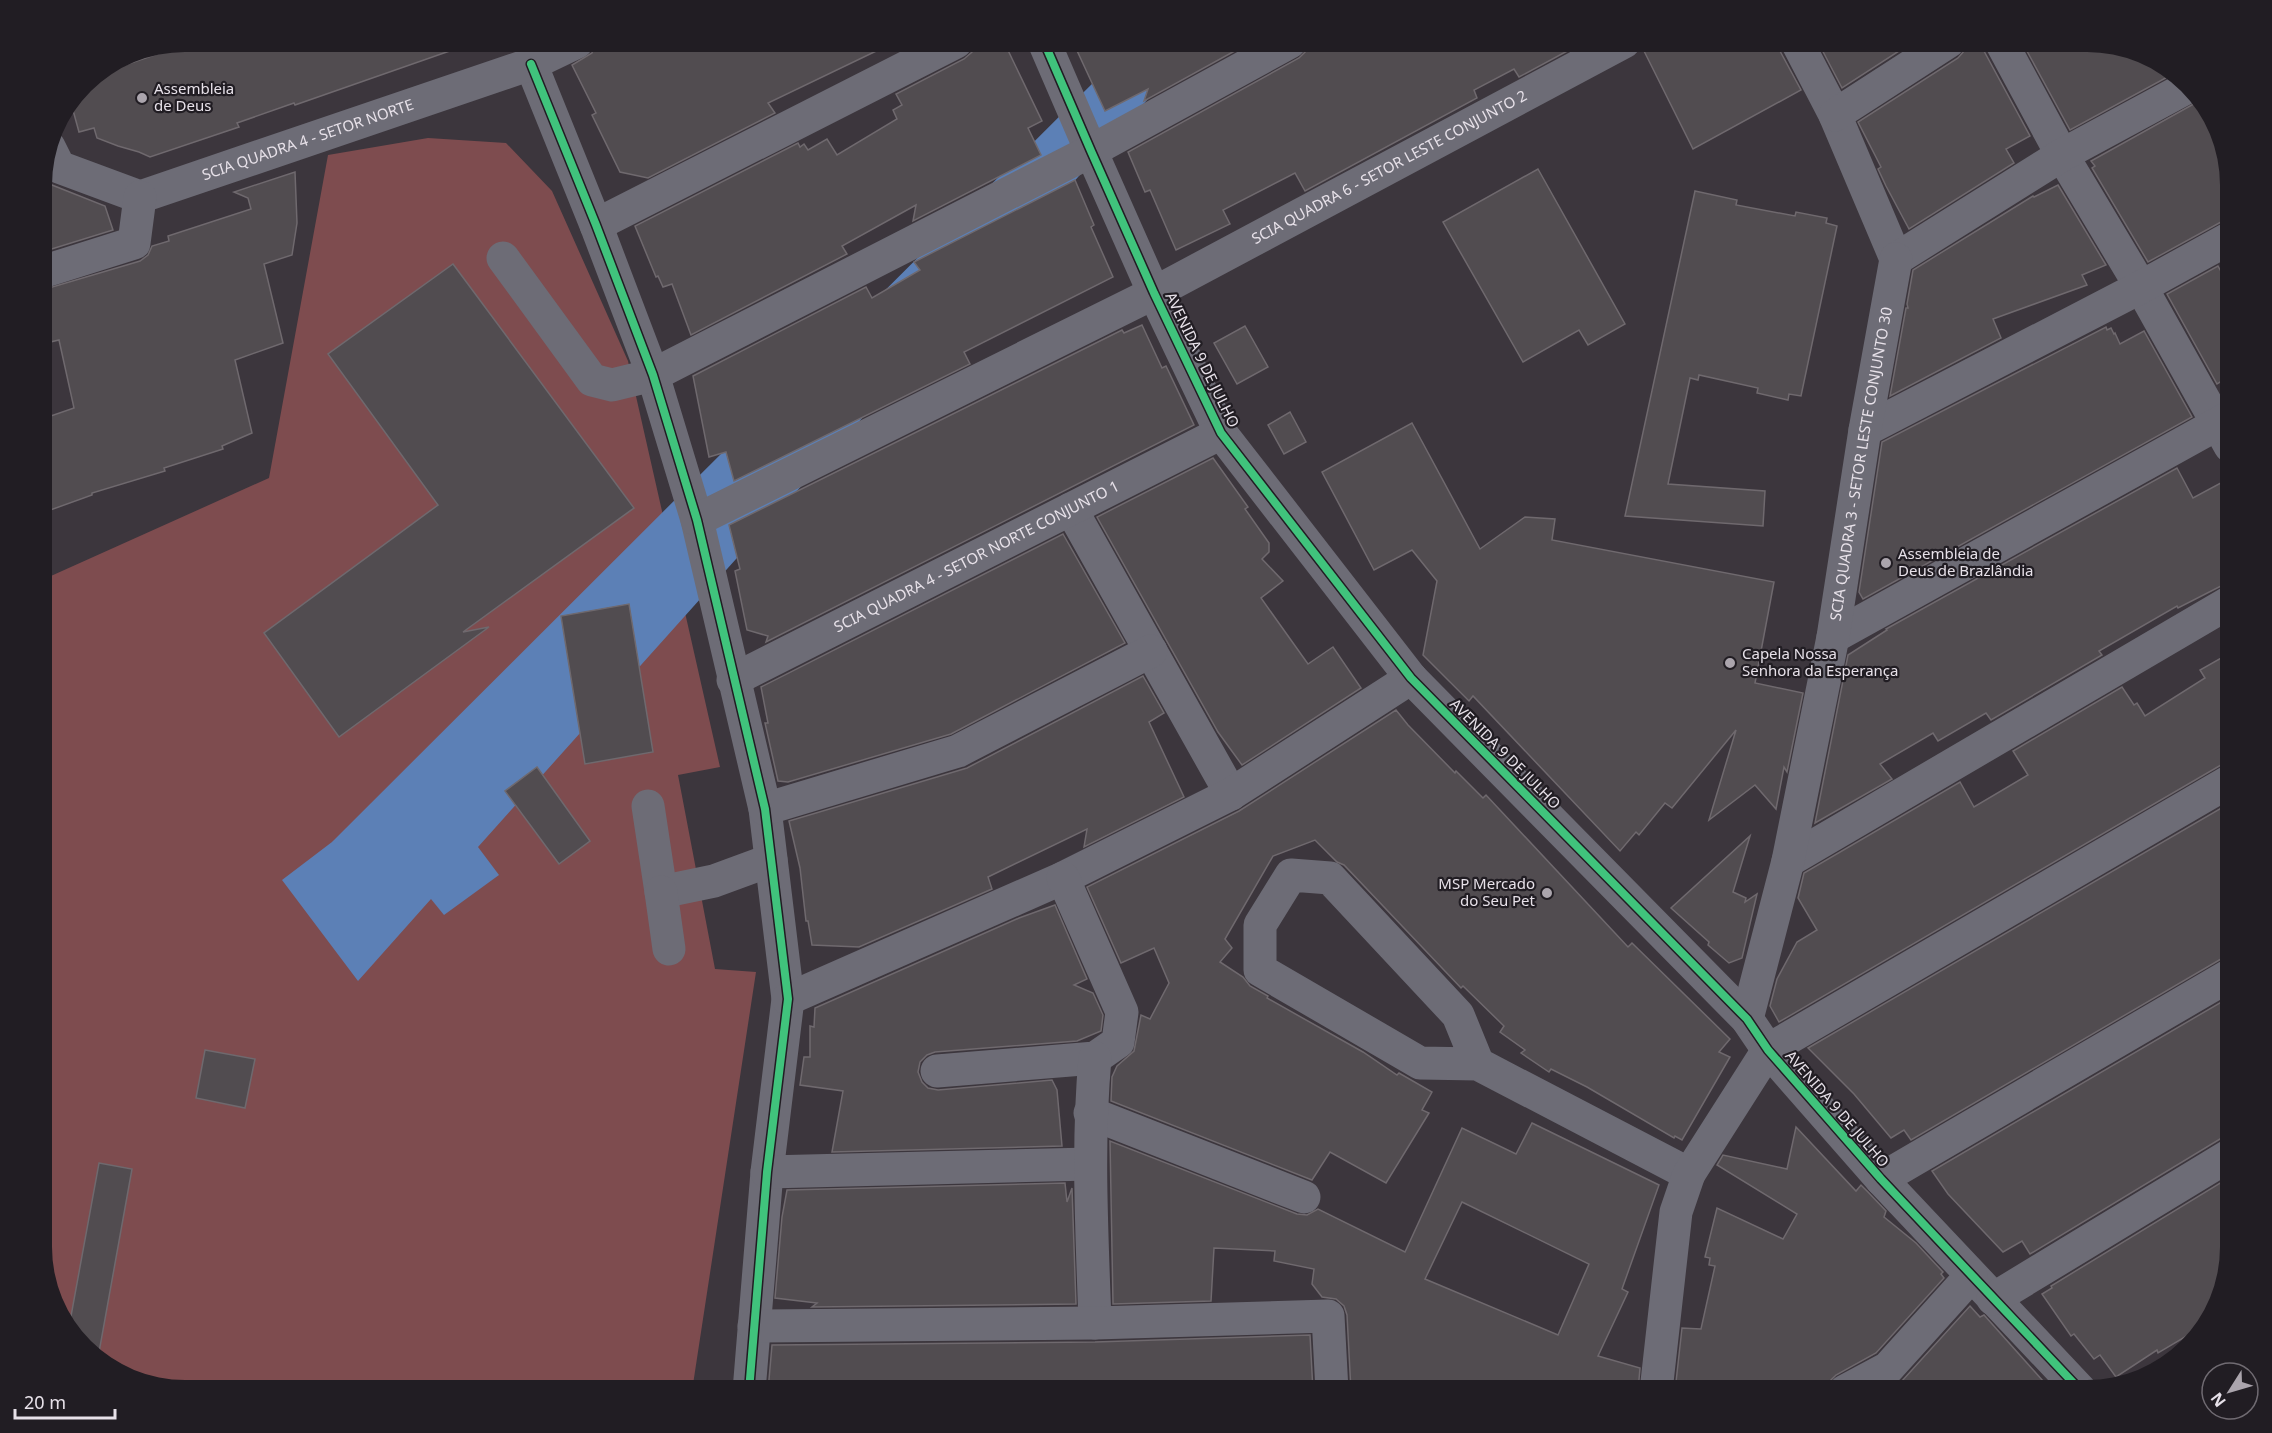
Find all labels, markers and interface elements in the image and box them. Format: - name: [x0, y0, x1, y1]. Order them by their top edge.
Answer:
- place label: Assembleia de Deus: [154, 78, 234, 115]
- street label: SCIA QUADRA 6 - SETOR LESTE CONJUNTO 2: [1248, 85, 1530, 248]
- marker: Assembleia de Deus: [135, 91, 149, 105]
- street label: SCIA QUADRA 4 - SETOR NORTE: [199, 94, 416, 184]
- street label: AVENIDA 9 DE JULHO: [1161, 288, 1244, 431]
- street label: SCIA QUADRA 3 - SETOR LESTE CONJUNTO 30: [1825, 305, 1896, 622]
- street label: SCIA QUADRA 4 - SETOR NORTE CONJUNTO 1: [830, 475, 1122, 636]
- place label: Assembleia de Deus de Brazlândia: [1898, 543, 2034, 580]
- marker: Assembleia de Deus de Brazlândia: [1879, 556, 1893, 570]
- place label: Capela Nossa Senhora da Esperança: [1742, 643, 1898, 680]
- marker: Capela Nossa Senhora da Esperança: [1723, 656, 1737, 670]
- street label: AVENIDA 9 DE JULHO: [1446, 694, 1565, 813]
- place label: MSP Mercado do Seu Pet: [1438, 873, 1536, 910]
- marker: MSP Mercado do Seu Pet: [1540, 886, 1554, 900]
- street label: AVENIDA 9 DE JULHO: [1782, 1046, 1894, 1171]
- north arrow: [2200, 1361, 2260, 1421]
- scale bar: [15, 1382, 116, 1420]
- text: N: [2205, 1388, 2231, 1412]
- text: 20 m: [24, 1390, 66, 1414]

